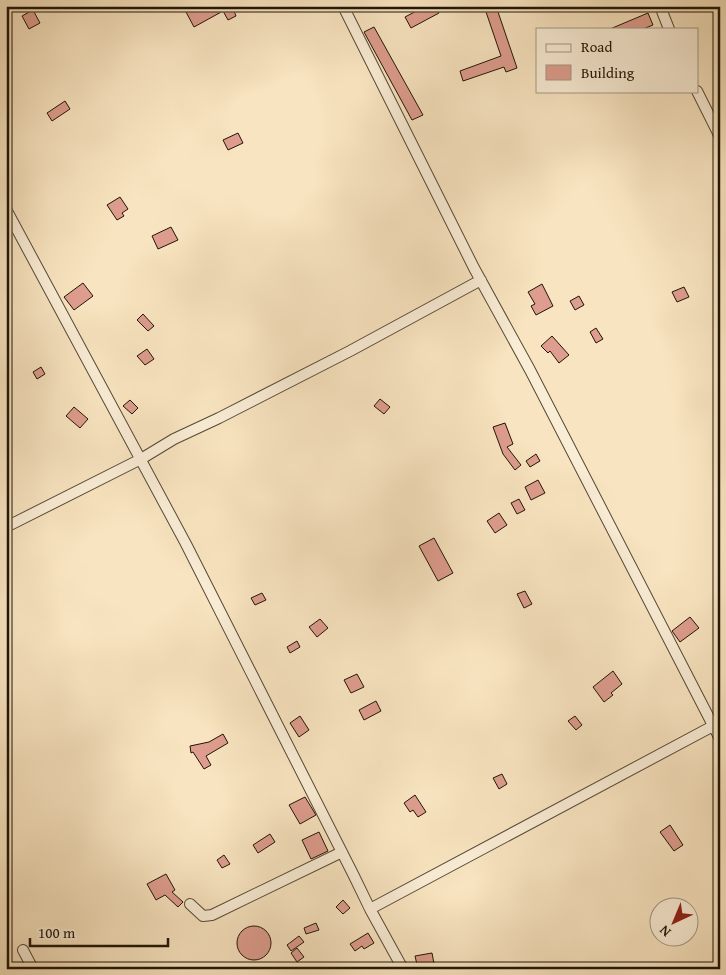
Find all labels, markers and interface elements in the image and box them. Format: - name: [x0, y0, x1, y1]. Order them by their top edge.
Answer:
- legend: [536, 28, 698, 92]
- text: Road: [581, 36, 612, 57]
- text: Building: [581, 62, 635, 83]
- north arrow: [648, 898, 698, 948]
- scale bar: [30, 915, 168, 947]
- text: N: [654, 920, 675, 942]
- text: 100 m: [38, 922, 76, 943]

